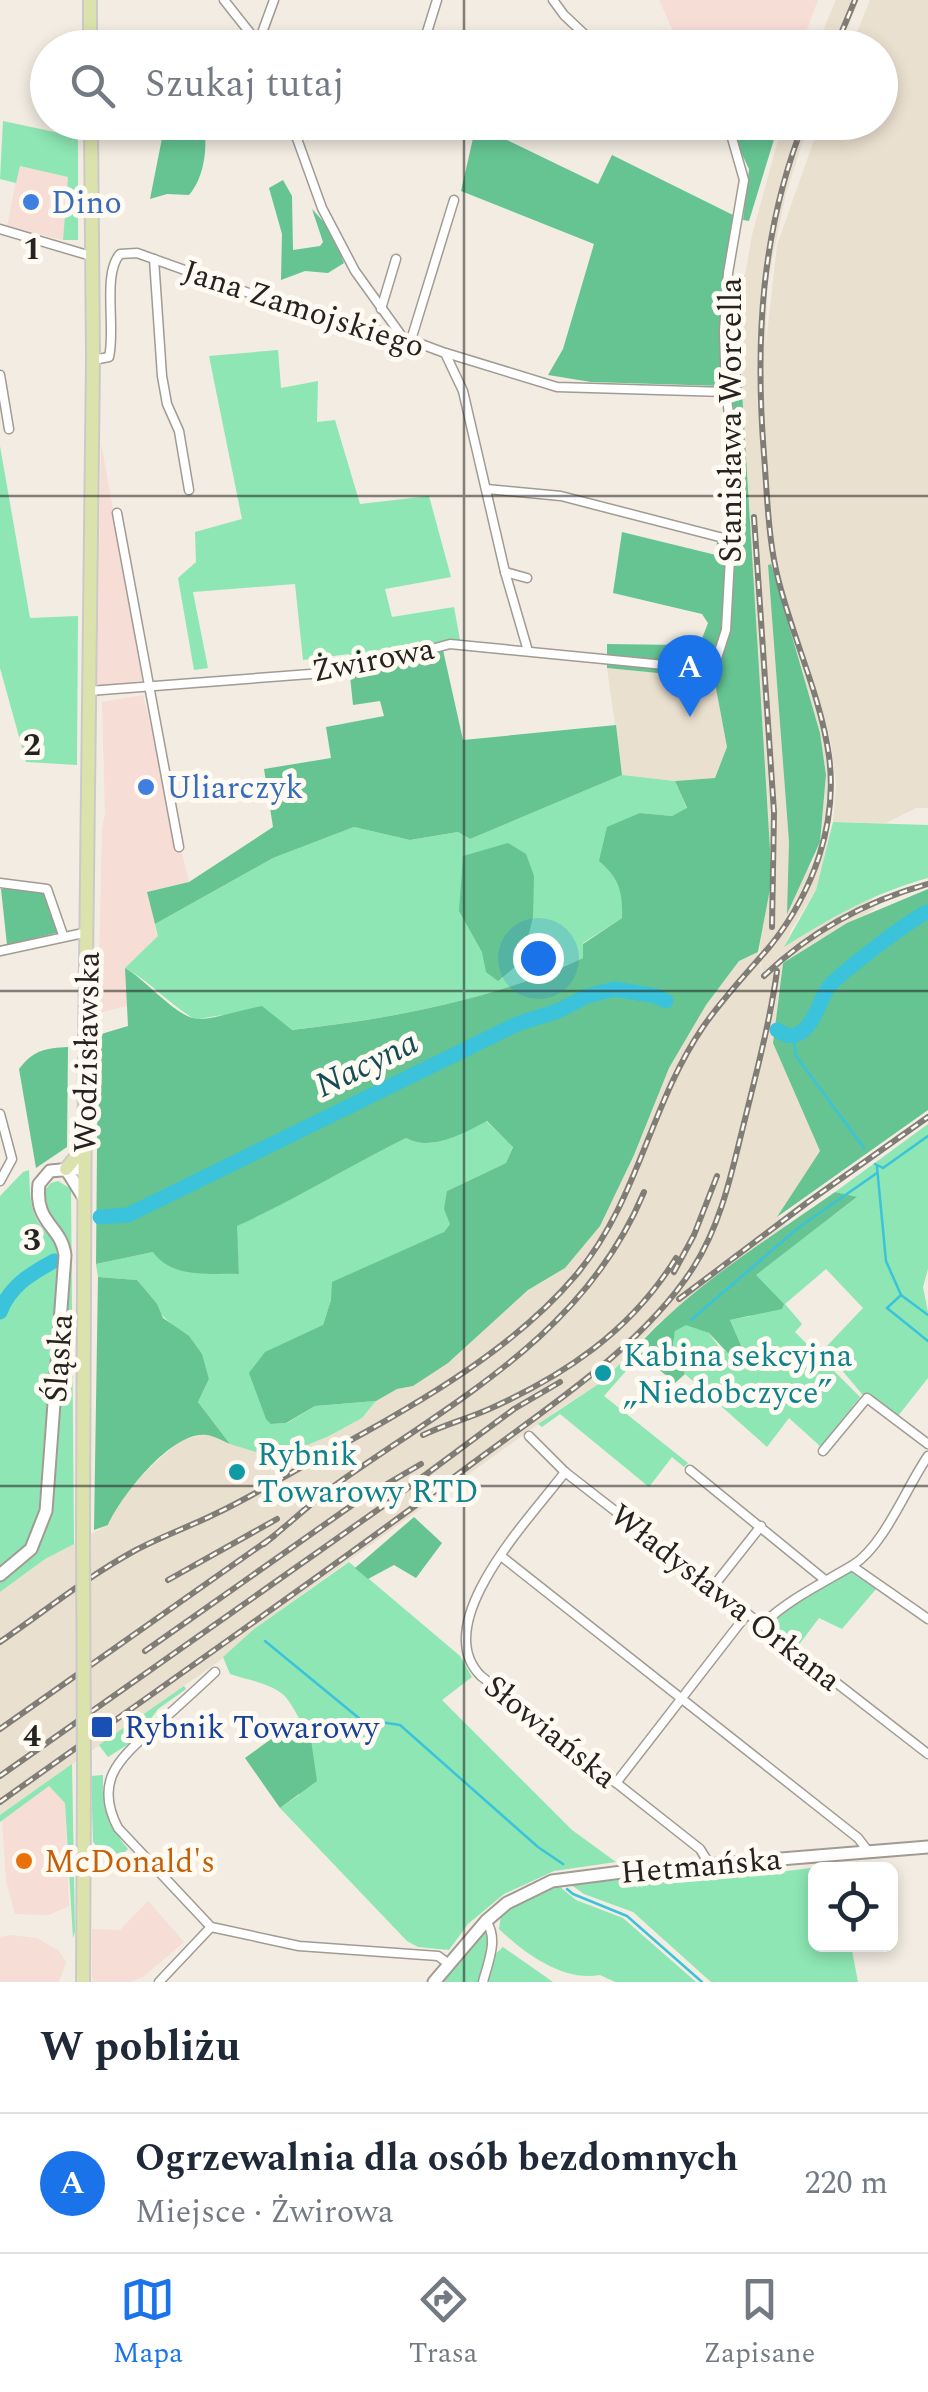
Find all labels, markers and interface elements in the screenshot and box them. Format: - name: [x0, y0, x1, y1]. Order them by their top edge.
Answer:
- search box: [30, 30, 898, 140]
- text: Szukaj tutaj: [145, 56, 345, 114]
- icon: search: [65, 58, 120, 113]
- place label: Dino: [51, 179, 122, 228]
- marker: Dino: [20, 191, 42, 213]
- text: 1: [23, 225, 41, 274]
- street label: Jana Zamojskiego: [176, 247, 431, 372]
- street label: Stanisława Worcella: [707, 277, 756, 563]
- street label: Żwirowa: [308, 625, 439, 696]
- pin: A: [658, 634, 722, 717]
- text: 2: [23, 721, 41, 770]
- place label: Uliarczyk: [166, 764, 303, 813]
- marker: Uliarczyk: [135, 776, 157, 798]
- your location: [513, 933, 564, 984]
- street label: Wodzisławska: [61, 951, 114, 1153]
- water label: Nacyna: [306, 1016, 428, 1112]
- text: 3: [23, 1216, 41, 1265]
- street label: Śląska: [32, 1312, 87, 1404]
- place label: Kabina sekcyjna „Niedobczyce”: [623, 1332, 853, 1418]
- marker: Kabina sekcyjna „Niedobczyce”: [592, 1362, 614, 1384]
- place label: Rybnik Towarowy RTD: [257, 1431, 479, 1517]
- marker: Rybnik Towarowy RTD: [226, 1461, 248, 1483]
- street label: Władysława Orkana: [599, 1492, 852, 1705]
- street label: Słowiańska: [473, 1663, 627, 1801]
- place label: Rybnik Towarowy: [124, 1704, 381, 1753]
- text: 4: [23, 1712, 41, 1761]
- marker: Rybnik Towarowy: [89, 1714, 115, 1740]
- street label: Hetmańska: [619, 1835, 784, 1898]
- place label: McDonald's: [44, 1838, 215, 1887]
- marker: McDonald's: [13, 1850, 35, 1872]
- map controls: [808, 1862, 898, 1952]
- button: locate: [808, 1862, 898, 1952]
- text: W pobliżu: [40, 2016, 240, 2079]
- text: Ogrzewalnia dla osób bezdomnych: [135, 2130, 738, 2188]
- text: A: [60, 2159, 85, 2208]
- text: 220 m: [804, 2159, 888, 2208]
- text: Miejsce · Żwirowa: [135, 2188, 394, 2237]
- tab: Mapa: [113, 2272, 183, 2375]
- tab: Trasa: [409, 2272, 478, 2375]
- tab: Zapisane: [703, 2272, 815, 2375]

